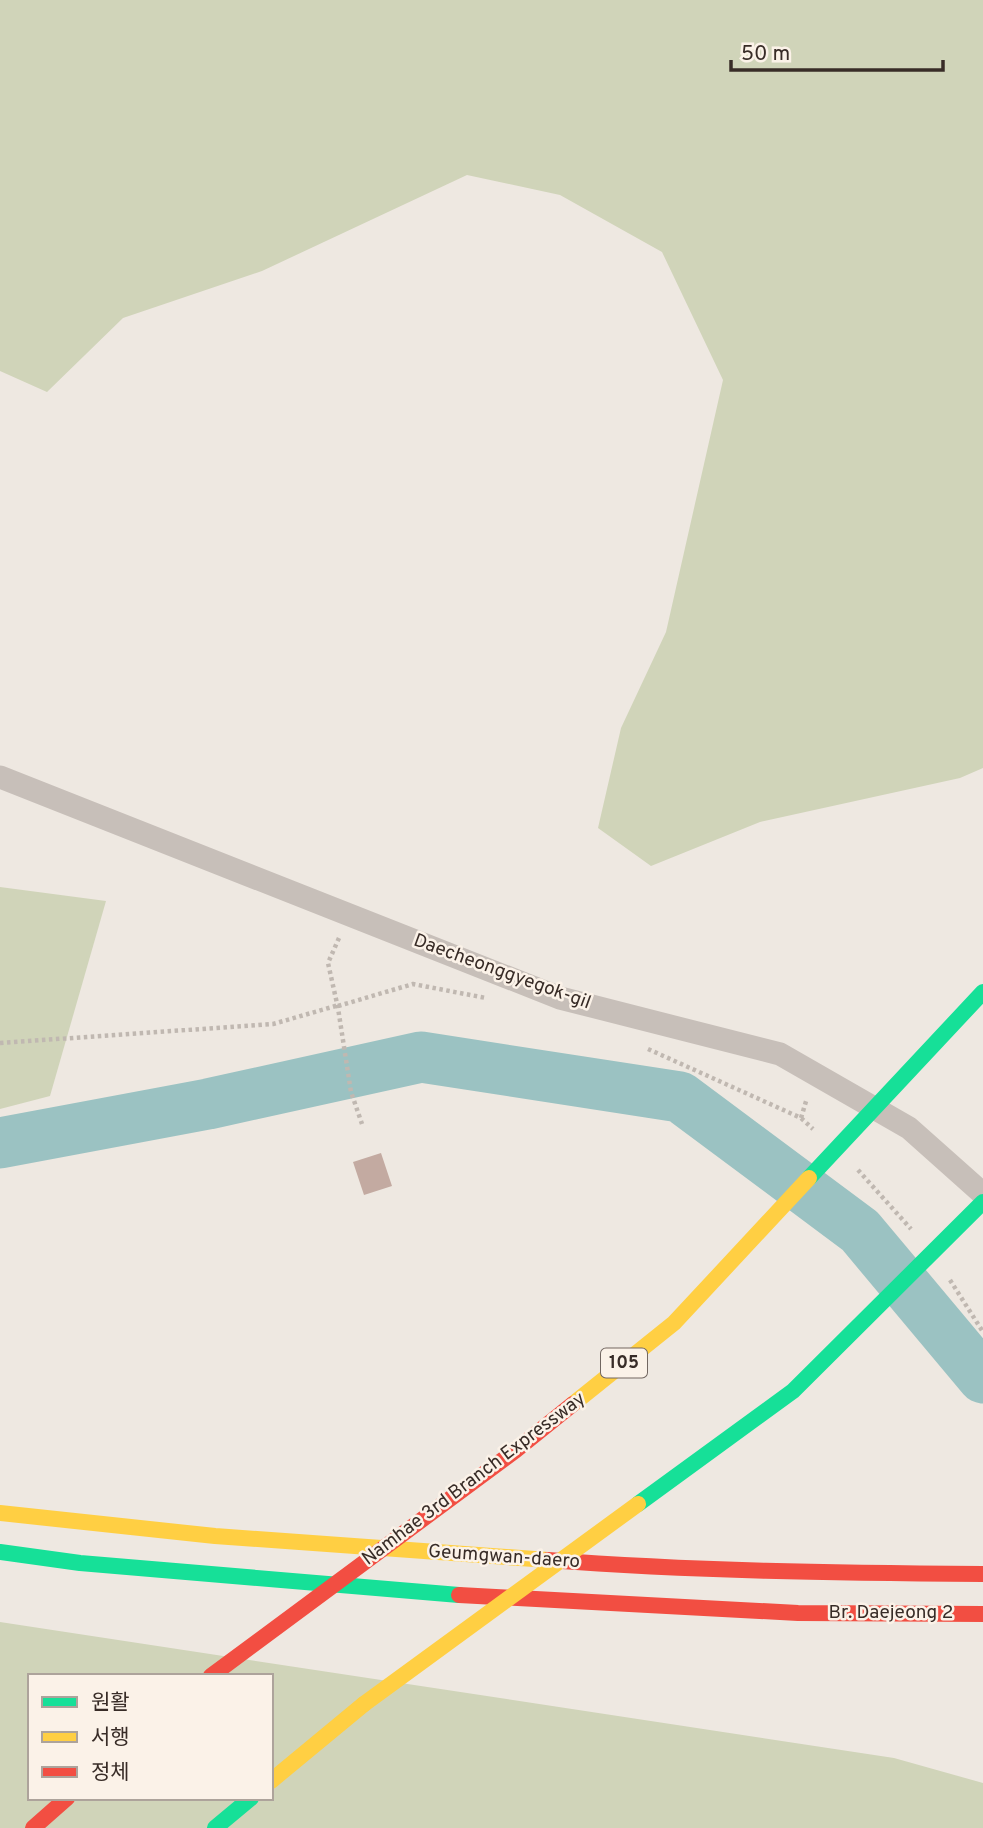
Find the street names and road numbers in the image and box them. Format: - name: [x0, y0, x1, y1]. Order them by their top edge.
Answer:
- street label: Daecheonggyegok-gil: [410, 929, 594, 1015]
- road number: 105: [601, 1348, 647, 1378]
- street label: Namhae 3rd Branch Expressway: [357, 1387, 591, 1571]
- street label: Geumgwan-daero: [427, 1540, 581, 1574]
- street label: Br. Daejeong 2: [829, 1601, 953, 1625]

